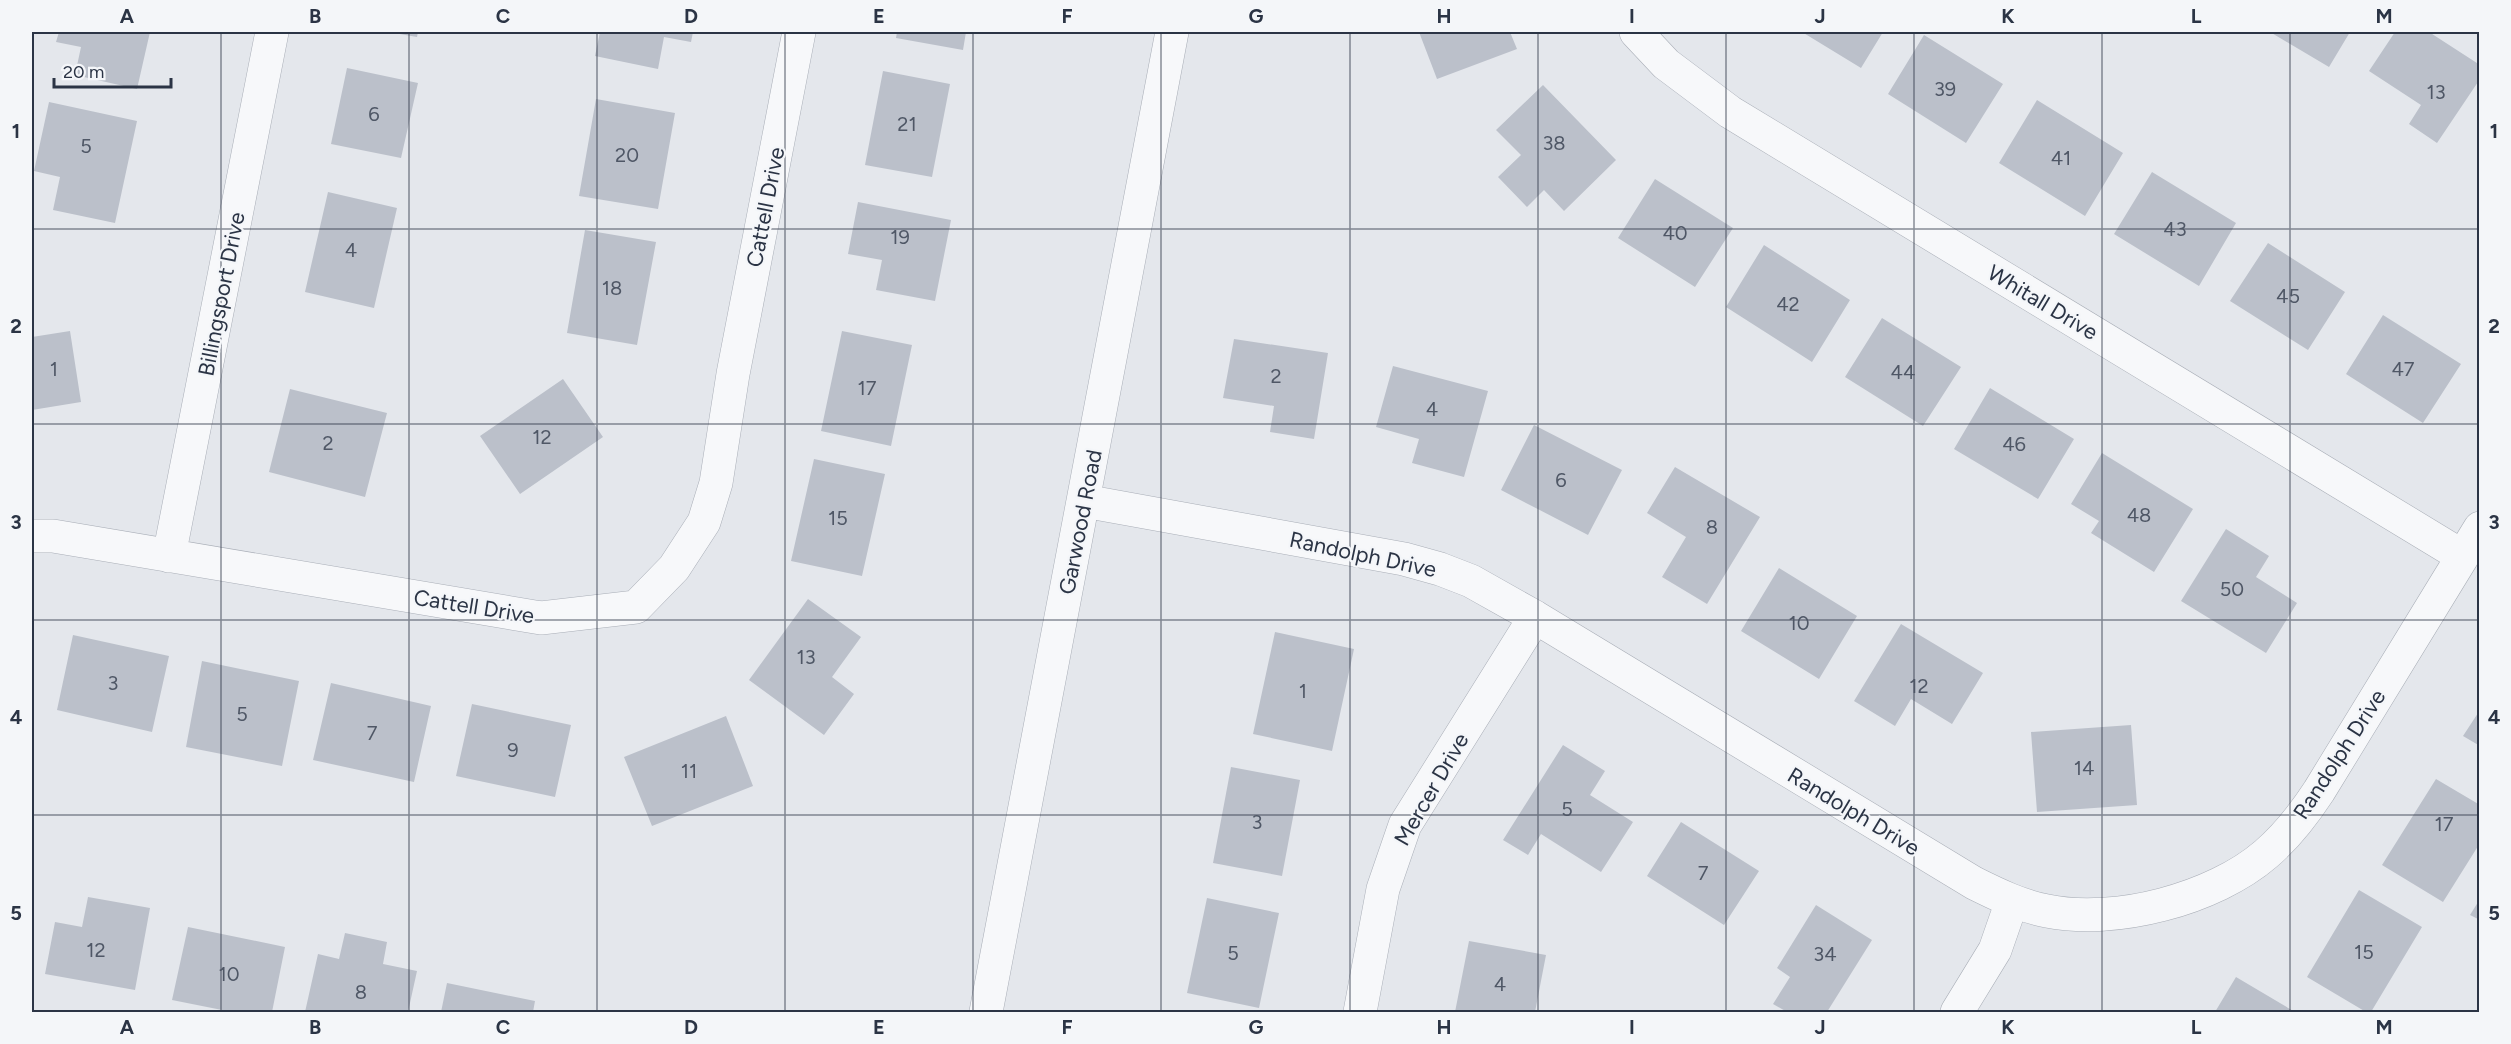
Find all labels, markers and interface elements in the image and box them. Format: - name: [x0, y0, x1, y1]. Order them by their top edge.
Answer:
- text: A: [120, 4, 135, 28]
- text: B: [309, 4, 321, 28]
- text: C: [496, 4, 510, 28]
- text: D: [684, 4, 698, 28]
- text: E: [873, 4, 885, 28]
- text: F: [1061, 4, 1073, 28]
- text: G: [1249, 4, 1264, 28]
- text: H: [1437, 4, 1452, 28]
- text: I: [1629, 4, 1635, 28]
- text: J: [1814, 4, 1826, 28]
- text: K: [2001, 4, 2015, 28]
- text: L: [2191, 4, 2202, 28]
- text: M: [2375, 4, 2393, 28]
- scale bar: [54, 51, 171, 89]
- text: 20 m: [63, 61, 104, 83]
- house number: 39: [1934, 77, 1956, 101]
- house number: 13: [2426, 80, 2446, 104]
- house number: 6: [368, 102, 380, 126]
- house number: 21: [897, 112, 917, 136]
- text: 1: [12, 119, 20, 143]
- text: 1: [2490, 119, 2498, 143]
- house number: 38: [1542, 131, 1566, 155]
- house number: 5: [80, 134, 92, 158]
- house number: 20: [615, 143, 639, 167]
- street label: Cattell Drive: [741, 145, 790, 269]
- house number: 41: [2051, 146, 2071, 170]
- street label: Billingsport Drive: [192, 210, 251, 378]
- house number: 43: [2163, 217, 2187, 241]
- house number: 40: [1662, 221, 1688, 245]
- house number: 19: [890, 225, 910, 249]
- house number: 4: [345, 238, 357, 262]
- street label: Whitall Drive: [1983, 259, 2103, 346]
- house number: 18: [602, 276, 622, 300]
- house number: 45: [2276, 284, 2300, 308]
- house number: 42: [1776, 292, 1800, 316]
- text: 2: [10, 314, 22, 338]
- text: 2: [2488, 314, 2500, 338]
- house number: 1: [50, 357, 58, 381]
- house number: 47: [2391, 357, 2415, 381]
- house number: 44: [1891, 360, 1915, 384]
- house number: 2: [1270, 364, 1282, 388]
- house number: 17: [858, 376, 877, 400]
- house number: 4: [1426, 397, 1438, 421]
- house number: 12: [532, 425, 552, 449]
- house number: 2: [322, 431, 334, 455]
- house number: 46: [2002, 432, 2026, 456]
- street label: Garwood Road: [1053, 447, 1108, 597]
- house number: 6: [1555, 468, 1567, 492]
- house number: 48: [2127, 503, 2151, 527]
- house number: 15: [828, 506, 848, 530]
- text: 3: [10, 510, 22, 534]
- text: 3: [2488, 510, 2500, 534]
- house number: 8: [1706, 515, 1718, 539]
- street label: Randolph Drive: [1287, 526, 1439, 583]
- house number: 50: [2220, 577, 2244, 601]
- street label: Cattell Drive: [412, 584, 536, 629]
- house number: 10: [1788, 611, 1810, 635]
- house number: 13: [796, 645, 816, 669]
- house number: 3: [108, 671, 118, 695]
- house number: 12: [1909, 674, 1929, 698]
- house number: 1: [1299, 679, 1307, 703]
- street label: Randolph Drive: [2287, 684, 2391, 824]
- house number: 5: [236, 702, 248, 726]
- text: 4: [10, 705, 23, 729]
- text: 4: [2488, 705, 2501, 729]
- house number: 7: [367, 721, 378, 745]
- street label: Mercer Drive: [1388, 728, 1475, 850]
- house number: 9: [507, 738, 519, 762]
- house number: 14: [2074, 756, 2094, 780]
- house number: 11: [681, 759, 697, 783]
- street label: Randolph Drive: [1783, 761, 1925, 861]
- house number: 5: [1561, 797, 1573, 821]
- house number: 3: [1252, 810, 1262, 834]
- house number: 17: [2435, 812, 2454, 836]
- house number: 7: [1698, 861, 1709, 885]
- text: 5: [10, 901, 22, 925]
- text: 5: [2488, 901, 2500, 925]
- house number: 12: [86, 938, 106, 962]
- house number: 15: [2354, 940, 2374, 964]
- house number: 5: [1227, 941, 1239, 965]
- house number: 34: [1813, 942, 1837, 966]
- house number: 10: [218, 962, 240, 986]
- house number: 4: [1494, 972, 1506, 996]
- house number: 8: [355, 980, 367, 1004]
- text: A: [120, 1015, 135, 1039]
- text: B: [309, 1015, 321, 1039]
- text: C: [496, 1015, 510, 1039]
- text: D: [684, 1015, 698, 1039]
- text: E: [873, 1015, 885, 1039]
- text: F: [1061, 1015, 1073, 1039]
- text: G: [1249, 1015, 1264, 1039]
- text: H: [1437, 1015, 1452, 1039]
- text: I: [1629, 1015, 1635, 1039]
- text: J: [1814, 1015, 1826, 1039]
- text: K: [2001, 1015, 2015, 1039]
- text: L: [2191, 1015, 2202, 1039]
- text: M: [2375, 1015, 2393, 1039]

